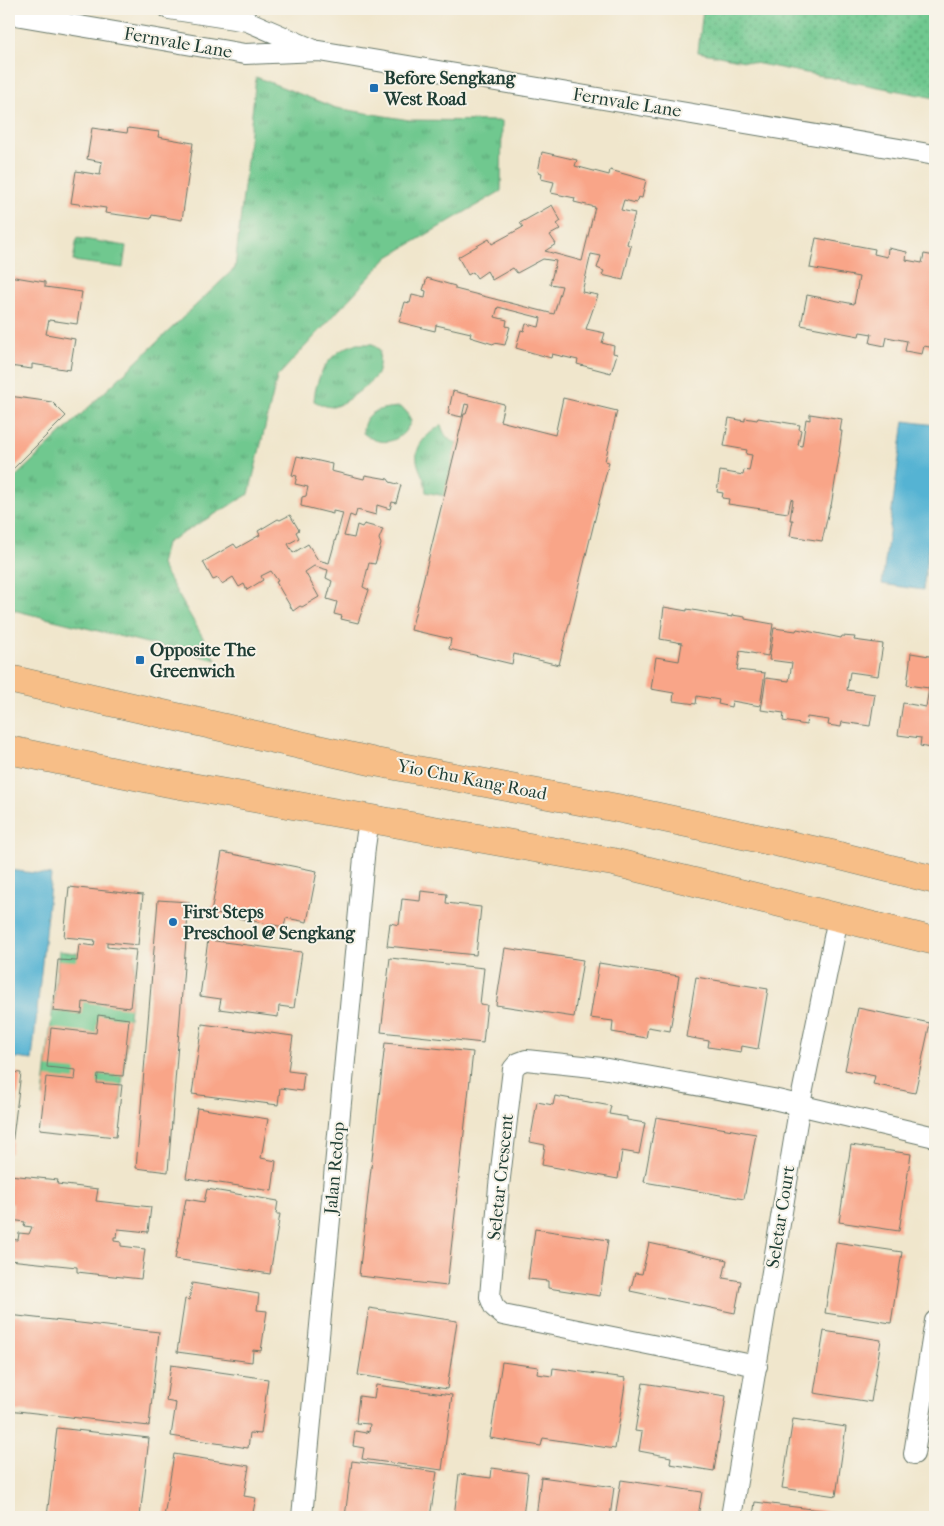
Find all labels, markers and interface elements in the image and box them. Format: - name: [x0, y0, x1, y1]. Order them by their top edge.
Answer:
- street label: Fernvale Lane: [122, 23, 234, 63]
- place label: Before Sengkang West Road: [383, 68, 517, 110]
- marker: Before Sengkang West Road: [368, 82, 380, 94]
- street label: Fernvale Lane: [571, 84, 683, 122]
- place label: Opposite The Greenwich: [150, 640, 256, 682]
- marker: Opposite The Greenwich: [134, 654, 146, 666]
- street label: Yio Chu Kang Road: [394, 755, 549, 805]
- place label: First Steps Preschool @ Sengkang: [182, 902, 356, 944]
- marker: First Steps Preschool @ Sengkang: [167, 916, 179, 928]
- street label: Seletar Crescent: [484, 1112, 518, 1241]
- street label: Jalan Redop: [320, 1121, 350, 1217]
- street label: Seletar Court: [763, 1164, 800, 1270]

